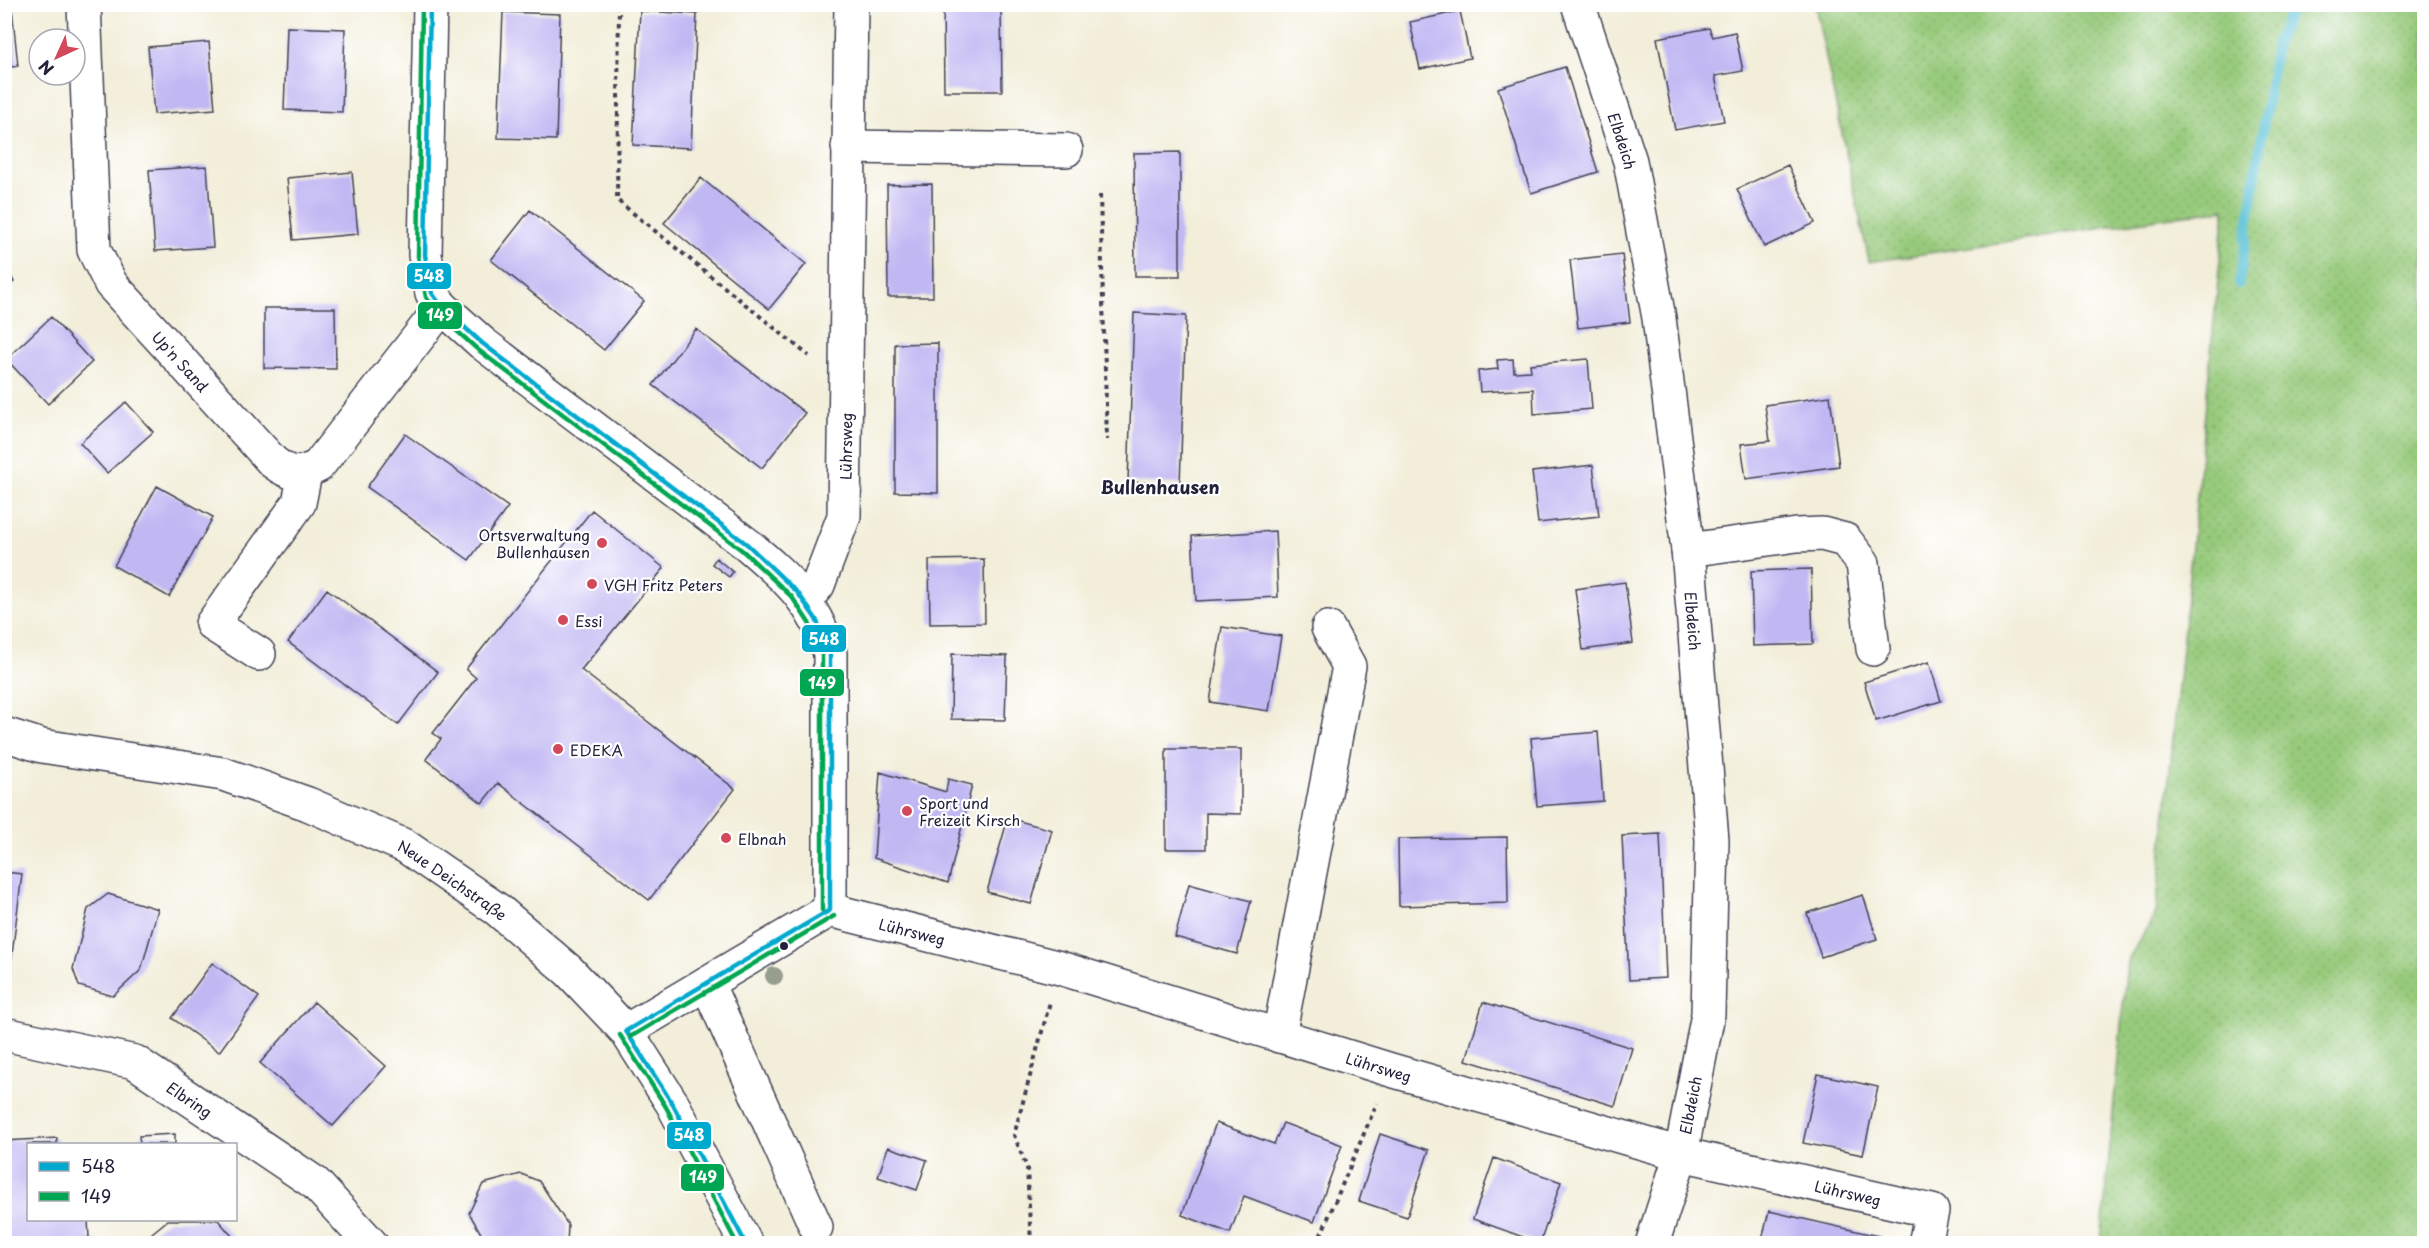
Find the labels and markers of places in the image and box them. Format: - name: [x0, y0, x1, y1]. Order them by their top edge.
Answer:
- place label: Ortsverwaltung Bullenhausen: [479, 523, 590, 563]
- marker: Ortsverwaltung Bullenhausen: [595, 536, 609, 550]
- place label: VGH Fritz Peters: [604, 573, 723, 596]
- marker: VGH Fritz Peters: [585, 577, 599, 591]
- place label: Essi: [575, 609, 602, 632]
- marker: Essi: [556, 613, 570, 627]
- place label: EDEKA: [570, 738, 623, 761]
- marker: EDEKA: [551, 742, 565, 756]
- place label: Sport und Freizeit Kirsch: [919, 791, 1020, 831]
- marker: Sport und Freizeit Kirsch: [900, 804, 914, 818]
- place label: Elbnah: [738, 827, 787, 850]
- marker: Elbnah: [719, 831, 733, 845]
- unlabelled marker: [778, 940, 790, 952]

